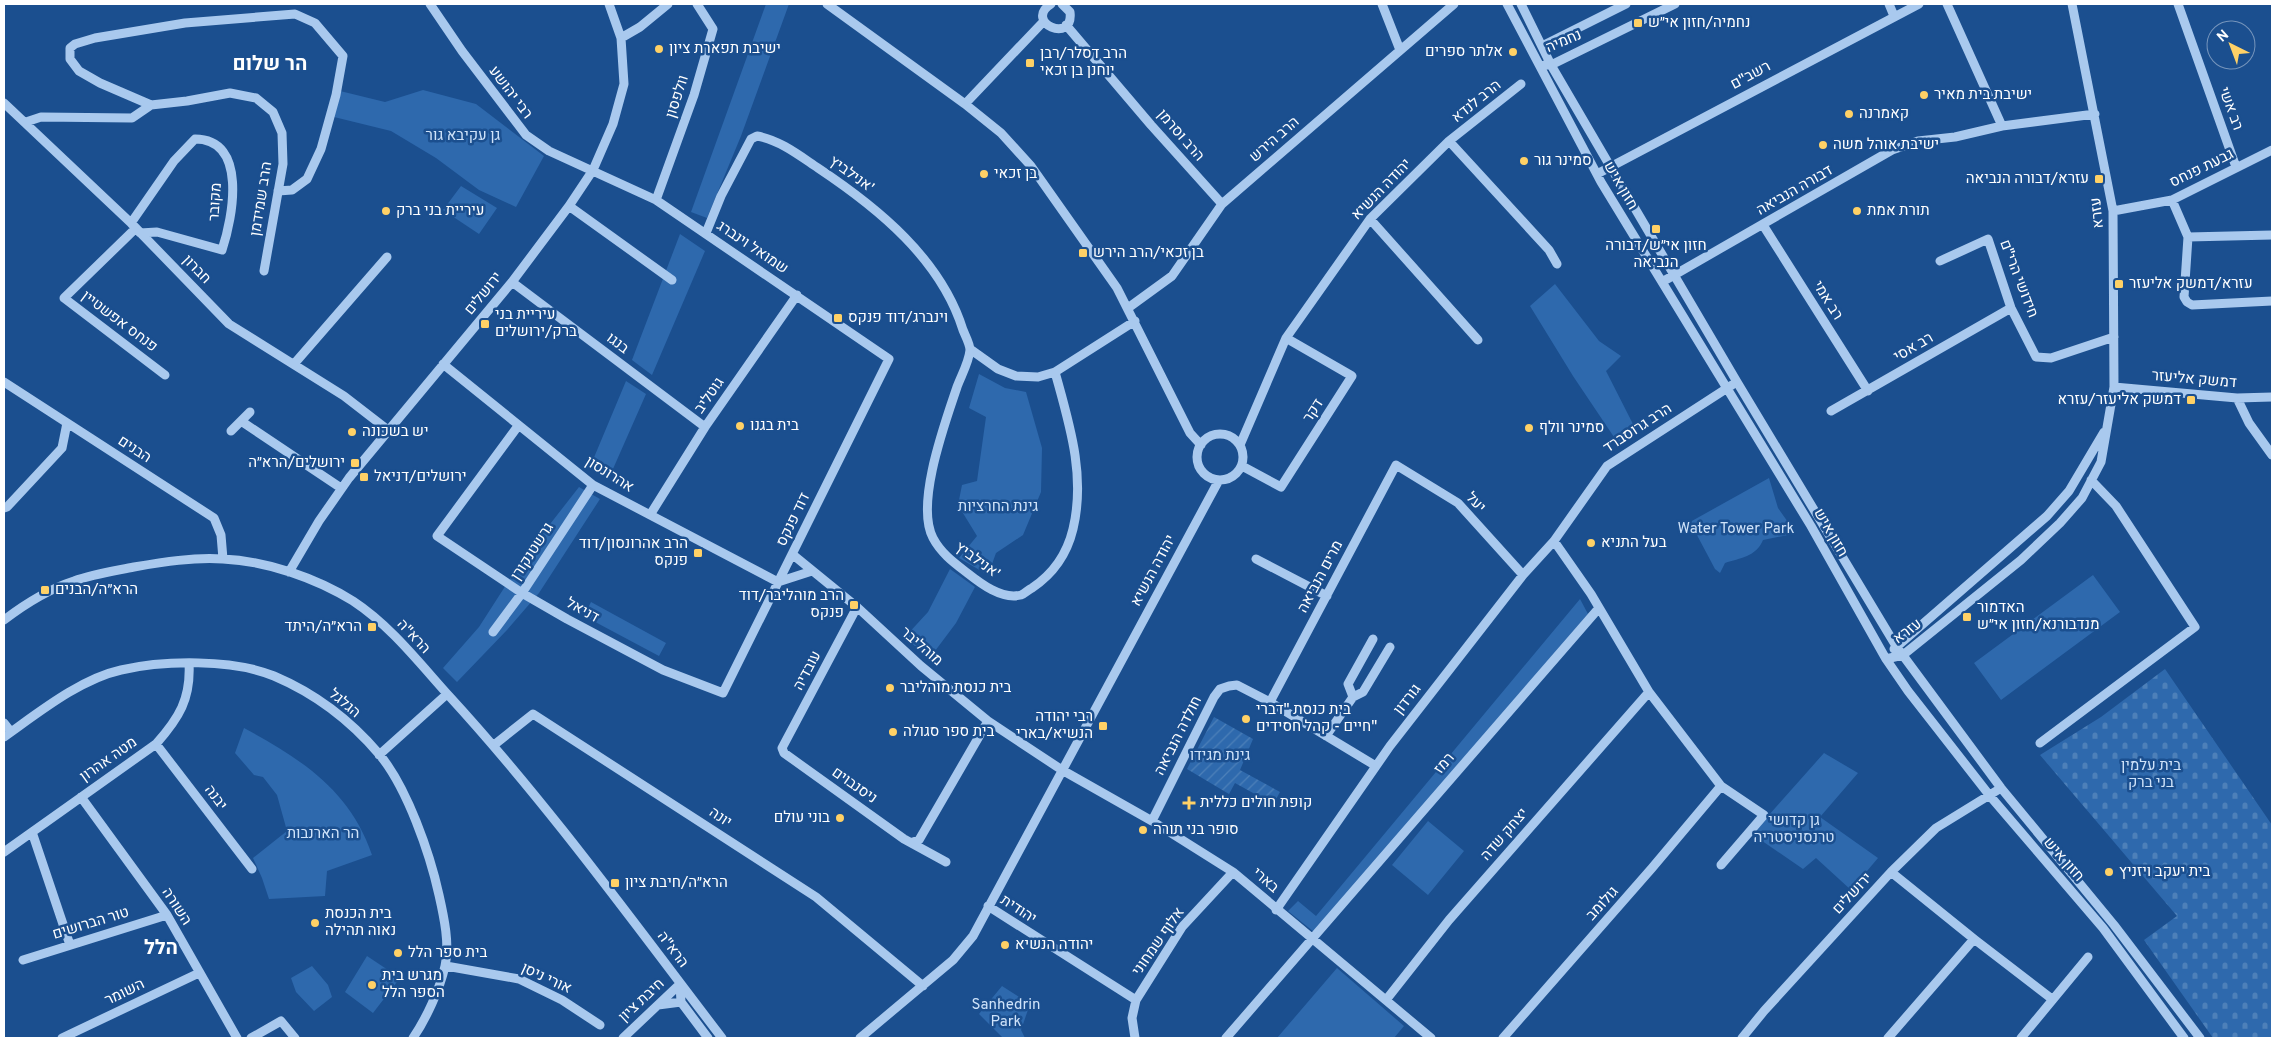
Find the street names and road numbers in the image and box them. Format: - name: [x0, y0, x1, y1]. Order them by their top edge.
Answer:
- street label: נחמיה: [1543, 26, 1585, 58]
- street label: רשב"ם: [1728, 58, 1774, 94]
- street label: רבי יהושע: [484, 63, 536, 123]
- street label: וולפסון: [662, 73, 694, 121]
- street label: הרב לנדא: [1448, 76, 1506, 128]
- street label: רב אשי: [2213, 85, 2247, 133]
- street label: הרב וסרמן: [1152, 106, 1208, 166]
- street label: הרב הירש: [1246, 113, 1304, 167]
- street label: גבעת פנחס: [2167, 145, 2237, 193]
- street label: אנילביץ': [825, 152, 877, 198]
- street label: יהודה הנשיא: [1348, 155, 1416, 225]
- street label: חזון איש: [1599, 158, 1641, 214]
- street label: הרב שמידמן: [247, 160, 277, 238]
- street label: דבורה הנביאה: [1753, 161, 1837, 220]
- street label: מקובר: [205, 182, 227, 222]
- street label: עזרא: [2087, 197, 2109, 229]
- street label: שמואל וינברג: [713, 217, 791, 279]
- street label: חידושי הרי"ם: [1994, 237, 2042, 321]
- street label: חברון: [178, 251, 214, 289]
- street label: ירושלים: [461, 269, 507, 319]
- street label: רב אמי: [1808, 278, 1846, 324]
- street label: פנחס אפשטיין: [77, 287, 161, 357]
- street label: בנגו: [602, 329, 632, 359]
- street label: רב אסי: [1891, 329, 1937, 367]
- street label: דמשק אליעזר: [2151, 367, 2237, 393]
- street label: גוטליב: [691, 374, 729, 418]
- street label: דקר: [1299, 395, 1329, 426]
- street label: הרב גרוסברד: [1600, 400, 1676, 458]
- street label: הבנים: [114, 432, 154, 468]
- street label: אהרונסון: [581, 453, 637, 497]
- street label: יעל: [1461, 489, 1489, 517]
- street label: דוד פנקס: [773, 490, 815, 550]
- street label: חזון איש: [1809, 505, 1851, 561]
- street label: גרשטנקורן: [507, 519, 559, 585]
- street label: יהודה הנשיא: [1127, 532, 1181, 610]
- street label: מרים הנביאה: [1294, 537, 1348, 617]
- street label: אנילביץ': [951, 538, 1003, 584]
- street label: דניאל: [562, 594, 602, 628]
- street label: עזרא: [1890, 615, 1926, 649]
- street label: הרא"ה: [392, 616, 434, 658]
- street label: מוהליבר: [896, 623, 946, 671]
- street label: עובדיה: [790, 648, 826, 694]
- street label: גורדון: [1390, 681, 1426, 719]
- street label: הגלגל: [324, 685, 364, 723]
- street label: חולדה הנביאה: [1151, 693, 1207, 779]
- street label: מטה אהרון: [77, 733, 141, 787]
- street label: רמז: [1431, 749, 1459, 779]
- street label: ניסנבוים: [828, 763, 880, 809]
- street label: יבנה: [199, 782, 231, 814]
- street label: יונה: [705, 804, 735, 832]
- street label: יצחק שדה: [1477, 805, 1533, 865]
- street label: חזון איש: [2039, 834, 2087, 886]
- street label: בארי: [1248, 864, 1282, 898]
- street label: ירושלים: [1829, 869, 1877, 919]
- street label: גולומב: [1583, 883, 1623, 925]
- street label: השורה: [157, 884, 195, 930]
- street label: יהודית: [996, 891, 1040, 929]
- street label: טור הברושים: [50, 903, 132, 945]
- street label: אלוף שמחוני: [1129, 904, 1189, 980]
- street label: הרא"ה: [652, 928, 692, 972]
- street label: אורי ניסן: [518, 959, 574, 999]
- street label: השומר: [102, 975, 148, 1011]
- street label: חיבת ציון: [615, 975, 669, 1027]

